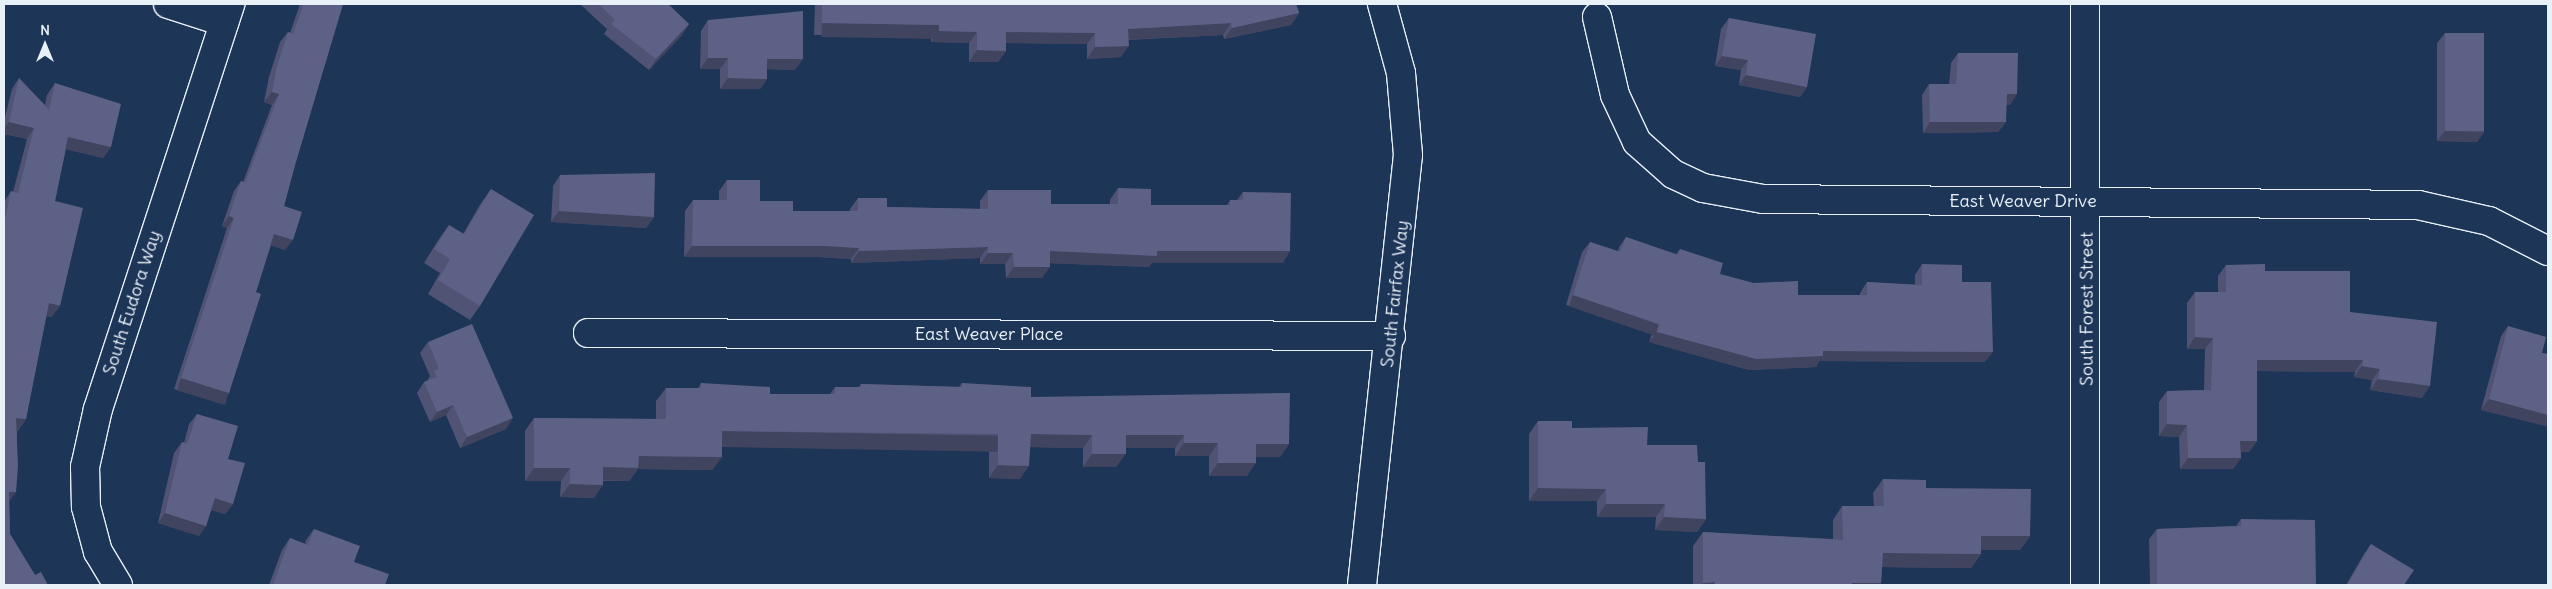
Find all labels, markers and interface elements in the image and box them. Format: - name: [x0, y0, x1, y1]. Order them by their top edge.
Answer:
- north arrow: [20, 20, 70, 70]
- text: N: [40, 21, 50, 39]
- street label: East Weaver Drive: [1949, 190, 2097, 212]
- street label: South Fairfax Way: [1377, 219, 1413, 369]
- street label: South Eudora Way: [98, 228, 166, 378]
- street label: South Forest Street: [2076, 232, 2098, 386]
- street label: East Weaver Place: [915, 323, 1063, 345]

